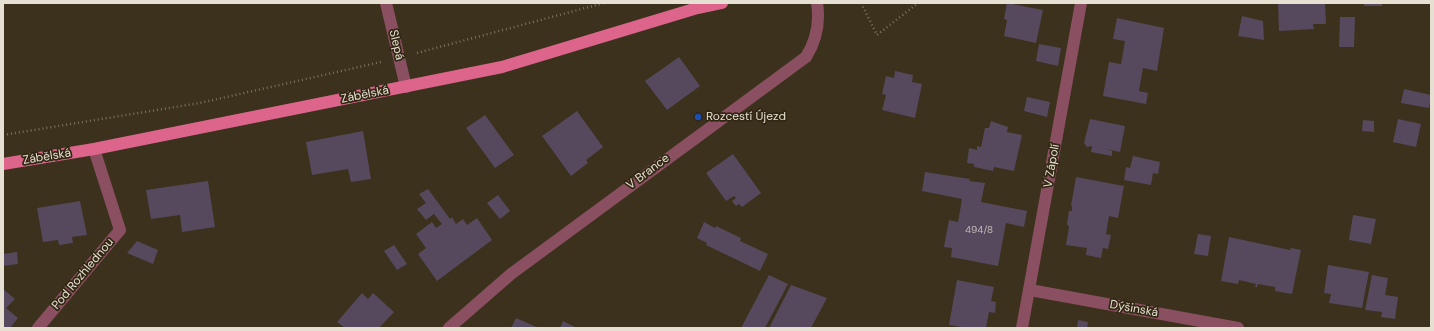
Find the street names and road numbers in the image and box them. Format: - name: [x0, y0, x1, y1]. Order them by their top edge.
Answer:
- street label: Slepá: [386, 29, 406, 61]
- street label: Zábělská: [340, 83, 390, 107]
- street label: V Zápolí: [1041, 143, 1063, 189]
- street label: Zábělská: [22, 146, 72, 168]
- street label: V Brance: [624, 151, 672, 193]
- street label: Pod Rozhlednou: [49, 235, 117, 313]
- street label: Dýšinská: [1109, 298, 1159, 320]

